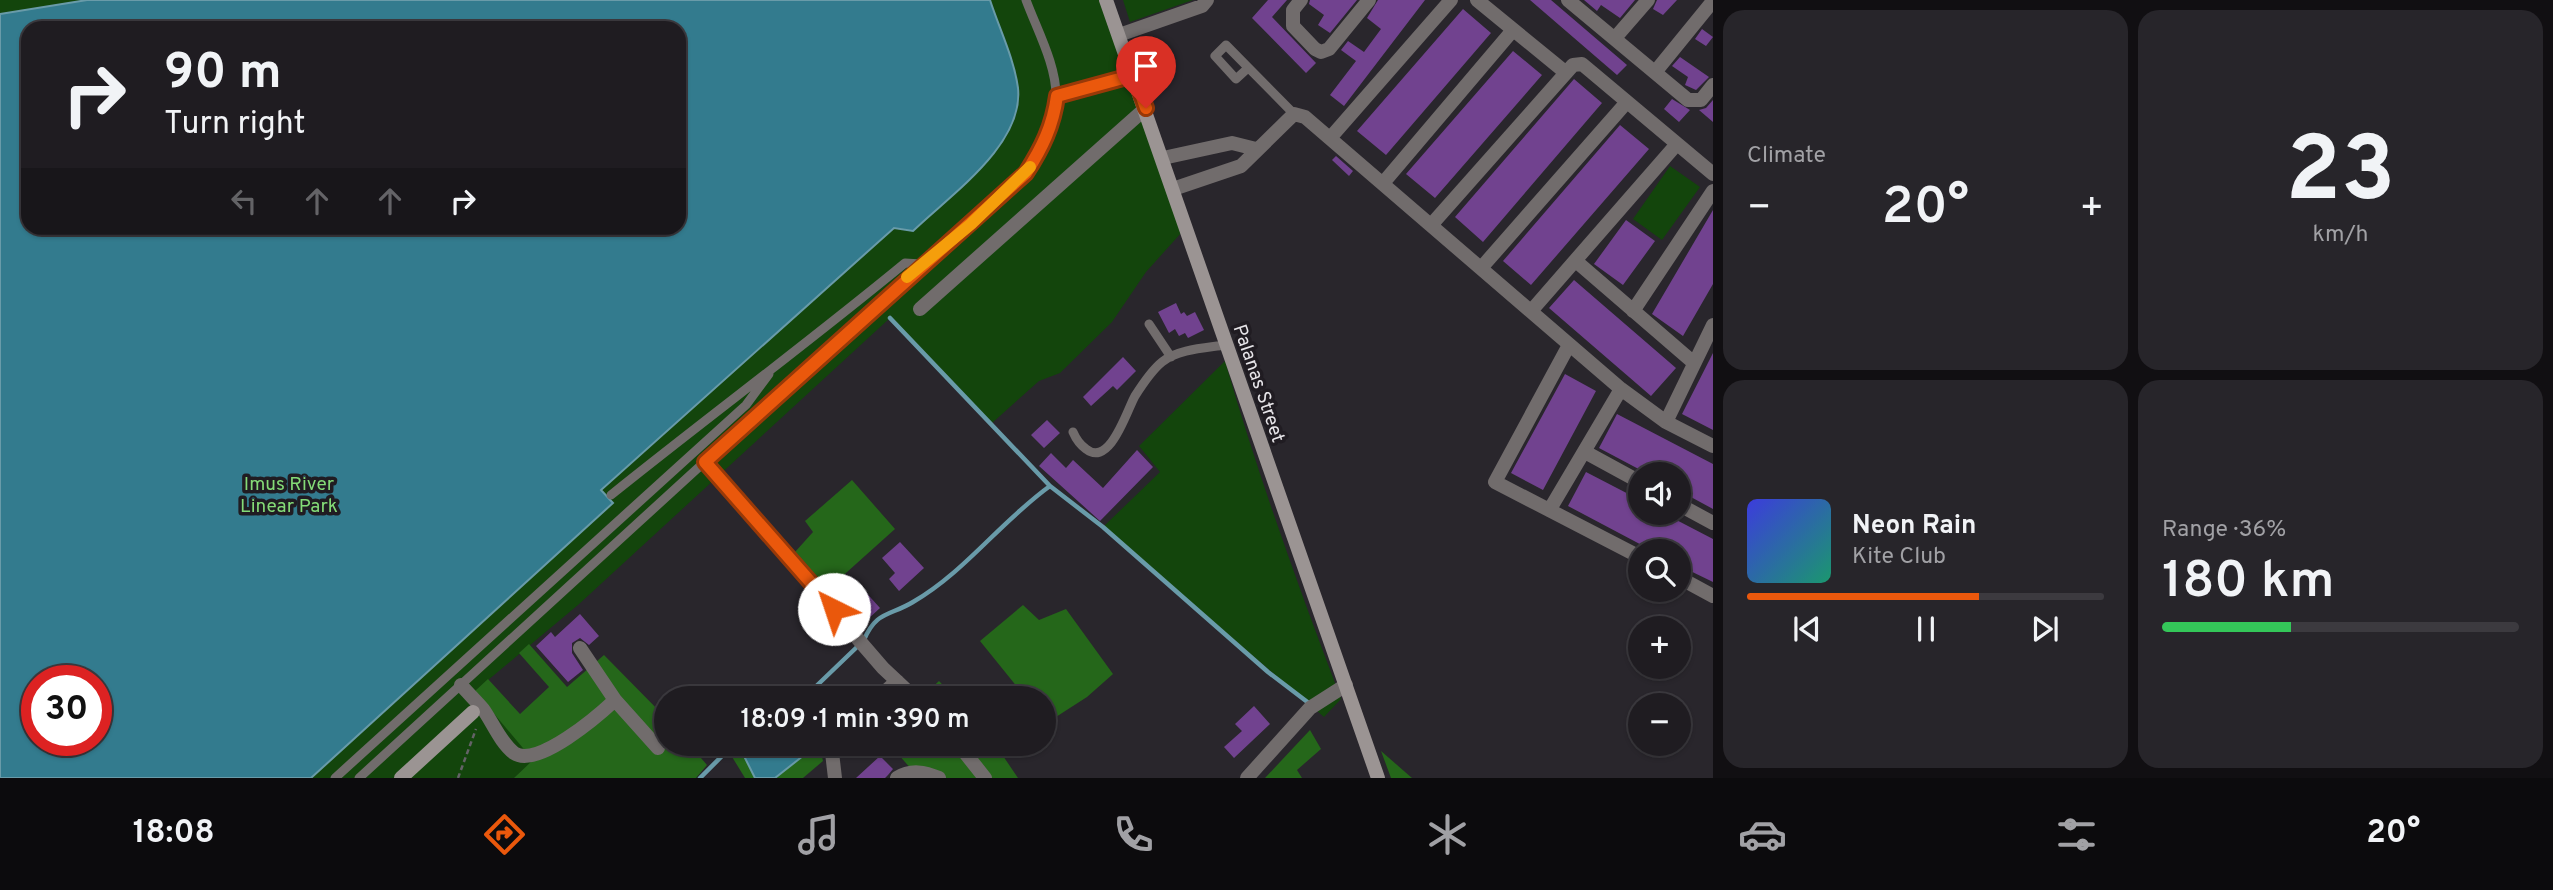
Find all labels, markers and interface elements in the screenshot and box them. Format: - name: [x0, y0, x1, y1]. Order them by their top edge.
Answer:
- pin: [1116, 36, 1176, 108]
- text: 90 m: [164, 44, 282, 106]
- icon: arrive: [1127, 47, 1165, 85]
- icon: right: [49, 49, 140, 140]
- text: Turn right: [164, 105, 306, 145]
- text: 23: [2285, 118, 2396, 233]
- text: Climate: [1747, 142, 1826, 171]
- text: 20°: [1882, 176, 1969, 242]
- icon: left: [225, 182, 263, 220]
- icon: ahead: [298, 182, 336, 220]
- icon: ahead: [371, 182, 409, 220]
- icon: right: [444, 182, 482, 220]
- text: −: [1747, 185, 1772, 234]
- text: +: [2079, 185, 2104, 234]
- text: km/h: [2313, 221, 2368, 250]
- street label: Palanas Street: [1227, 321, 1290, 446]
- map controls: [1628, 462, 1691, 756]
- button: sound: [1628, 462, 1691, 525]
- park label: Imus River Linear Park: [240, 473, 338, 519]
- text: Neon Rain: [1852, 510, 1977, 543]
- text: Range · 36%: [2162, 516, 2286, 545]
- button: search: [1628, 539, 1691, 602]
- text: Kite Club: [1852, 543, 1946, 572]
- text: 180 km: [2162, 550, 2335, 616]
- position arrow: [797, 572, 871, 646]
- icon: previous: [1788, 610, 1826, 648]
- icon: pause: [1907, 610, 1945, 648]
- icon: next: [2026, 610, 2064, 648]
- button: +: [1628, 616, 1691, 679]
- speed limit sign: 30: [21, 665, 112, 756]
- button: −: [1628, 693, 1691, 756]
- text: 18:09 · 1 min · 390 m: [740, 704, 970, 737]
- icon: directions: [480, 810, 529, 859]
- icon: music: [794, 810, 843, 859]
- icon: phone: [1109, 810, 1158, 859]
- icon: climate: [1423, 810, 1472, 859]
- icon: car: [1738, 810, 1787, 859]
- icon: filters: [2052, 810, 2101, 859]
- text: 18:08: [133, 814, 215, 854]
- text: 20°: [2366, 814, 2420, 854]

